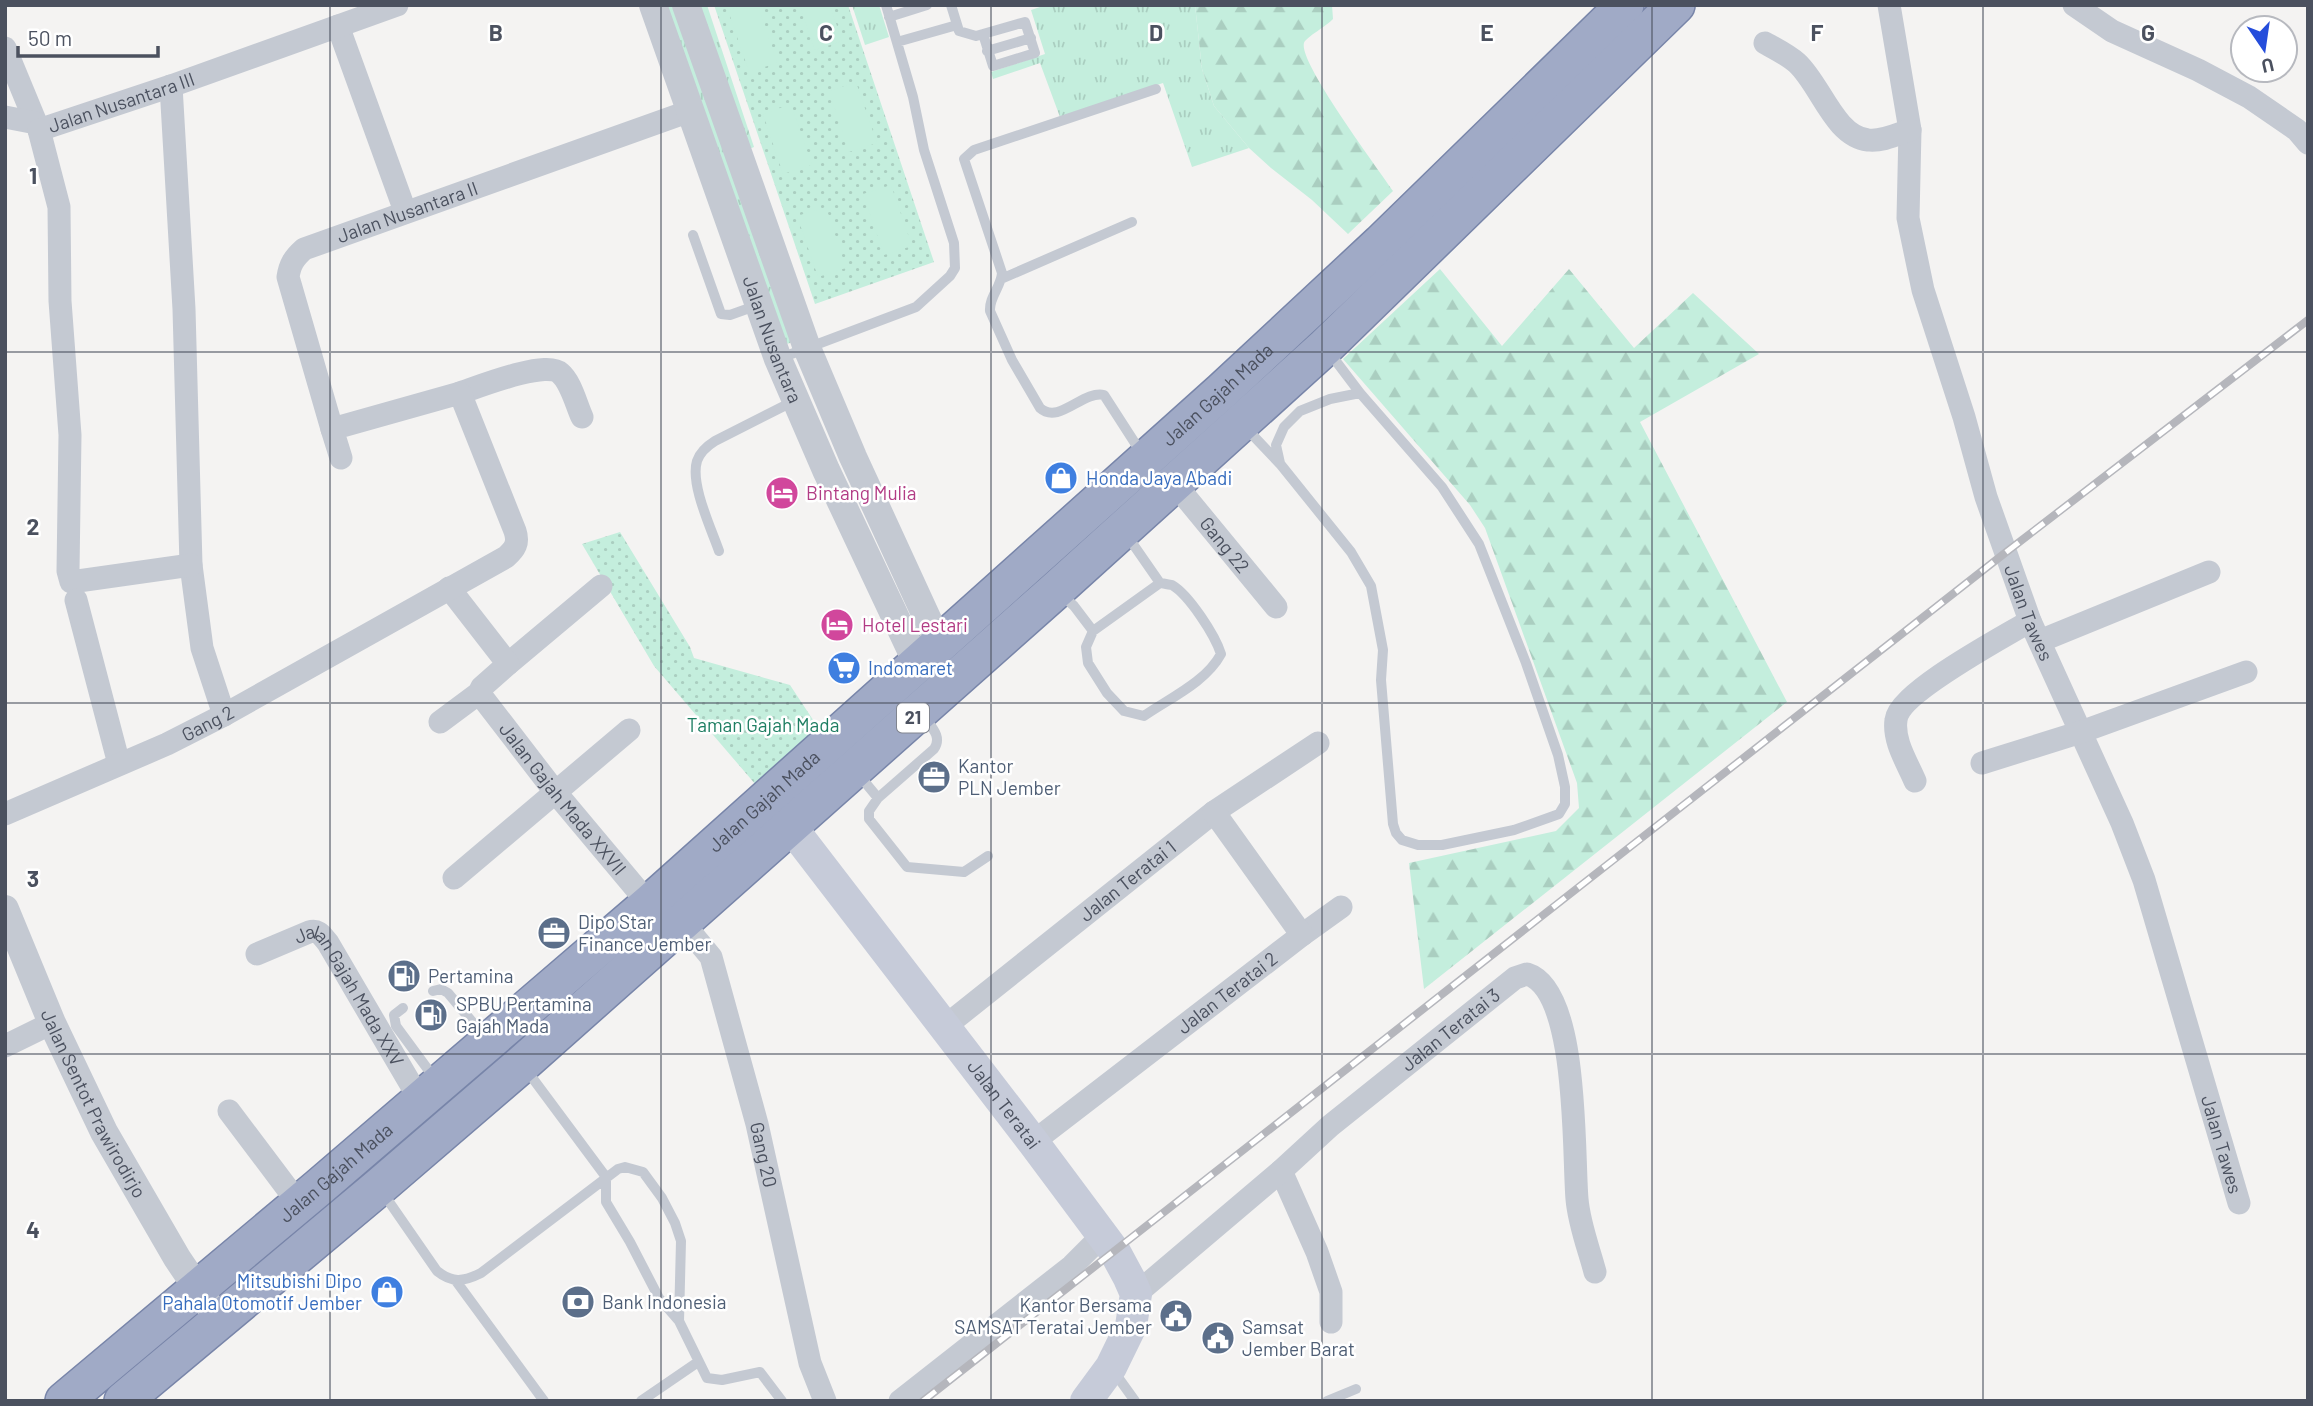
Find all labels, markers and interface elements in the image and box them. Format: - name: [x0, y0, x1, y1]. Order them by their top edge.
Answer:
- scale bar: [18, 14, 158, 58]
- north arrow: [2229, 14, 2299, 84]
- text: B: [489, 18, 503, 46]
- text: C: [819, 18, 833, 46]
- text: D: [1149, 18, 1163, 46]
- text: E: [1480, 18, 1494, 46]
- text: F: [1811, 18, 1824, 46]
- text: G: [2141, 18, 2155, 46]
- text: 50 m: [28, 25, 72, 50]
- text: U: [2260, 54, 2276, 79]
- street label: Jalan Nusantara III: [45, 67, 197, 137]
- text: 1: [29, 161, 37, 189]
- street label: Jalan Nusantara II: [334, 176, 481, 247]
- street label: Jalan Nusantara: [738, 272, 808, 406]
- street label: Jalan Gajah Mada: [1157, 338, 1277, 450]
- shop icon: Honda Jaya Abadi: [1042, 459, 1080, 497]
- place label: Honda Jaya Abadi: [1086, 466, 1232, 489]
- hotel icon: Bintang Mulia: [763, 474, 801, 512]
- place label: Bintang Mulia: [806, 481, 917, 504]
- text: 2: [27, 512, 39, 540]
- street label: Gang 22: [1195, 512, 1255, 577]
- street label: Jalan Tawes: [2000, 561, 2059, 664]
- hotel icon: Hotel Lestari: [818, 606, 856, 644]
- place label: Hotel Lestari: [862, 613, 968, 636]
- supermarket icon: Indomaret: [825, 649, 863, 687]
- place label: Indomaret: [868, 656, 953, 679]
- street label: Gang 2: [177, 700, 238, 746]
- road number: 21: [897, 704, 929, 732]
- park label: Taman Gajah Mada: [687, 713, 839, 736]
- street label: Jalan Gajah Mada XXVII: [495, 718, 632, 879]
- street label: Jalan Gajah Mada: [703, 745, 824, 857]
- place label: Kantor PLN Jember: [958, 754, 1061, 799]
- office icon: Kantor PLN Jember: [915, 758, 953, 796]
- street label: Jalan Teratai 1: [1074, 835, 1180, 926]
- text: 3: [27, 864, 39, 892]
- place label: Dipo Star Finance Jember: [578, 910, 712, 955]
- office icon: Dipo Star Finance Jember: [535, 914, 573, 952]
- street label: Jalan Gajah Mada XXV: [290, 919, 409, 1070]
- street label: Jalan Teratai 2: [1172, 946, 1282, 1038]
- fuel station icon: Pertamina: [385, 957, 423, 995]
- place label: Pertamina: [428, 964, 513, 987]
- street label: Jalan Teratai 3: [1396, 983, 1504, 1076]
- place label: SPBU Pertamina Gajah Mada: [456, 992, 592, 1037]
- fuel station icon: SPBU Pertamina Gajah Mada: [412, 996, 450, 1034]
- street label: Jalan Sentot Prawirodirjo: [37, 1006, 152, 1202]
- street label: Jalan Teratai: [963, 1055, 1046, 1153]
- street label: Jalan Tawes: [2197, 1092, 2248, 1196]
- street label: Jalan Gajah Mada: [274, 1117, 397, 1227]
- street label: Gang 20: [746, 1120, 783, 1189]
- text: 4: [26, 1215, 40, 1243]
- place label: Mitsubishi Dipo Pahala Otomotif Jember: [162, 1269, 362, 1314]
- shop icon: Mitsubishi Dipo Pahala Otomotif Jember: [368, 1273, 406, 1311]
- bank icon: Bank Indonesia: [559, 1283, 597, 1321]
- place label: Bank Indonesia: [602, 1290, 727, 1313]
- place label: Kantor Bersama SAMSAT Teratai Jember: [954, 1293, 1152, 1338]
- public building icon: Kantor Bersama SAMSAT Teratai Jember: [1157, 1297, 1195, 1335]
- place label: Samsat Jember Barat: [1242, 1315, 1355, 1360]
- public building icon: Samsat Jember Barat: [1199, 1319, 1237, 1357]

